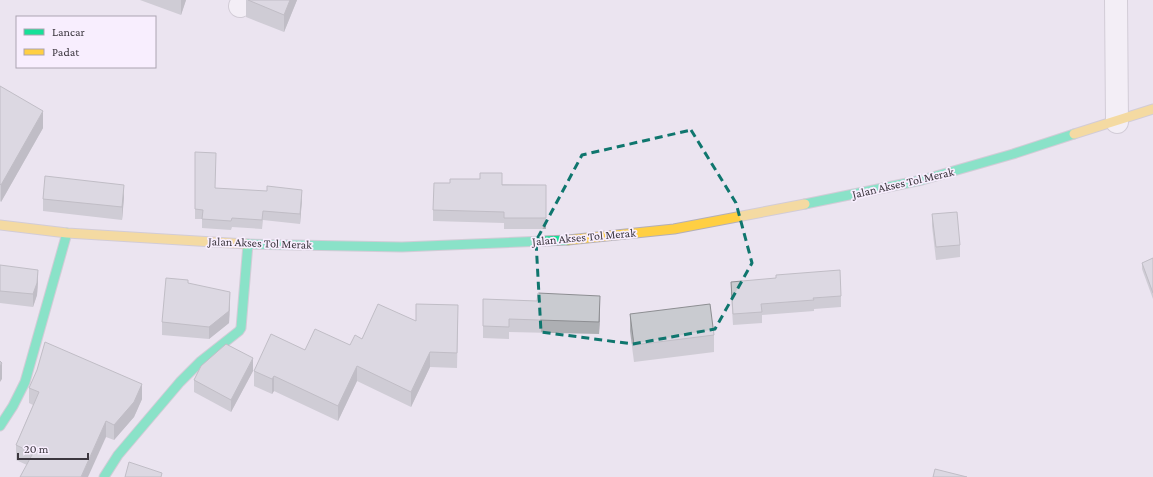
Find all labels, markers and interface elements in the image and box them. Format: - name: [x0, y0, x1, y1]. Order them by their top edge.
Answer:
- legend: [16, 16, 156, 68]
- text: Lancar: [52, 25, 86, 39]
- text: Padat: [52, 45, 80, 59]
- street label: Jalan Akses Tol Merak: [850, 164, 955, 202]
- street label: Jalan Akses Tol Merak: [531, 225, 637, 249]
- street label: Jalan Akses Tol Merak: [207, 234, 312, 252]
- scale bar: [18, 435, 88, 461]
- text: 20 m: [24, 442, 49, 456]

